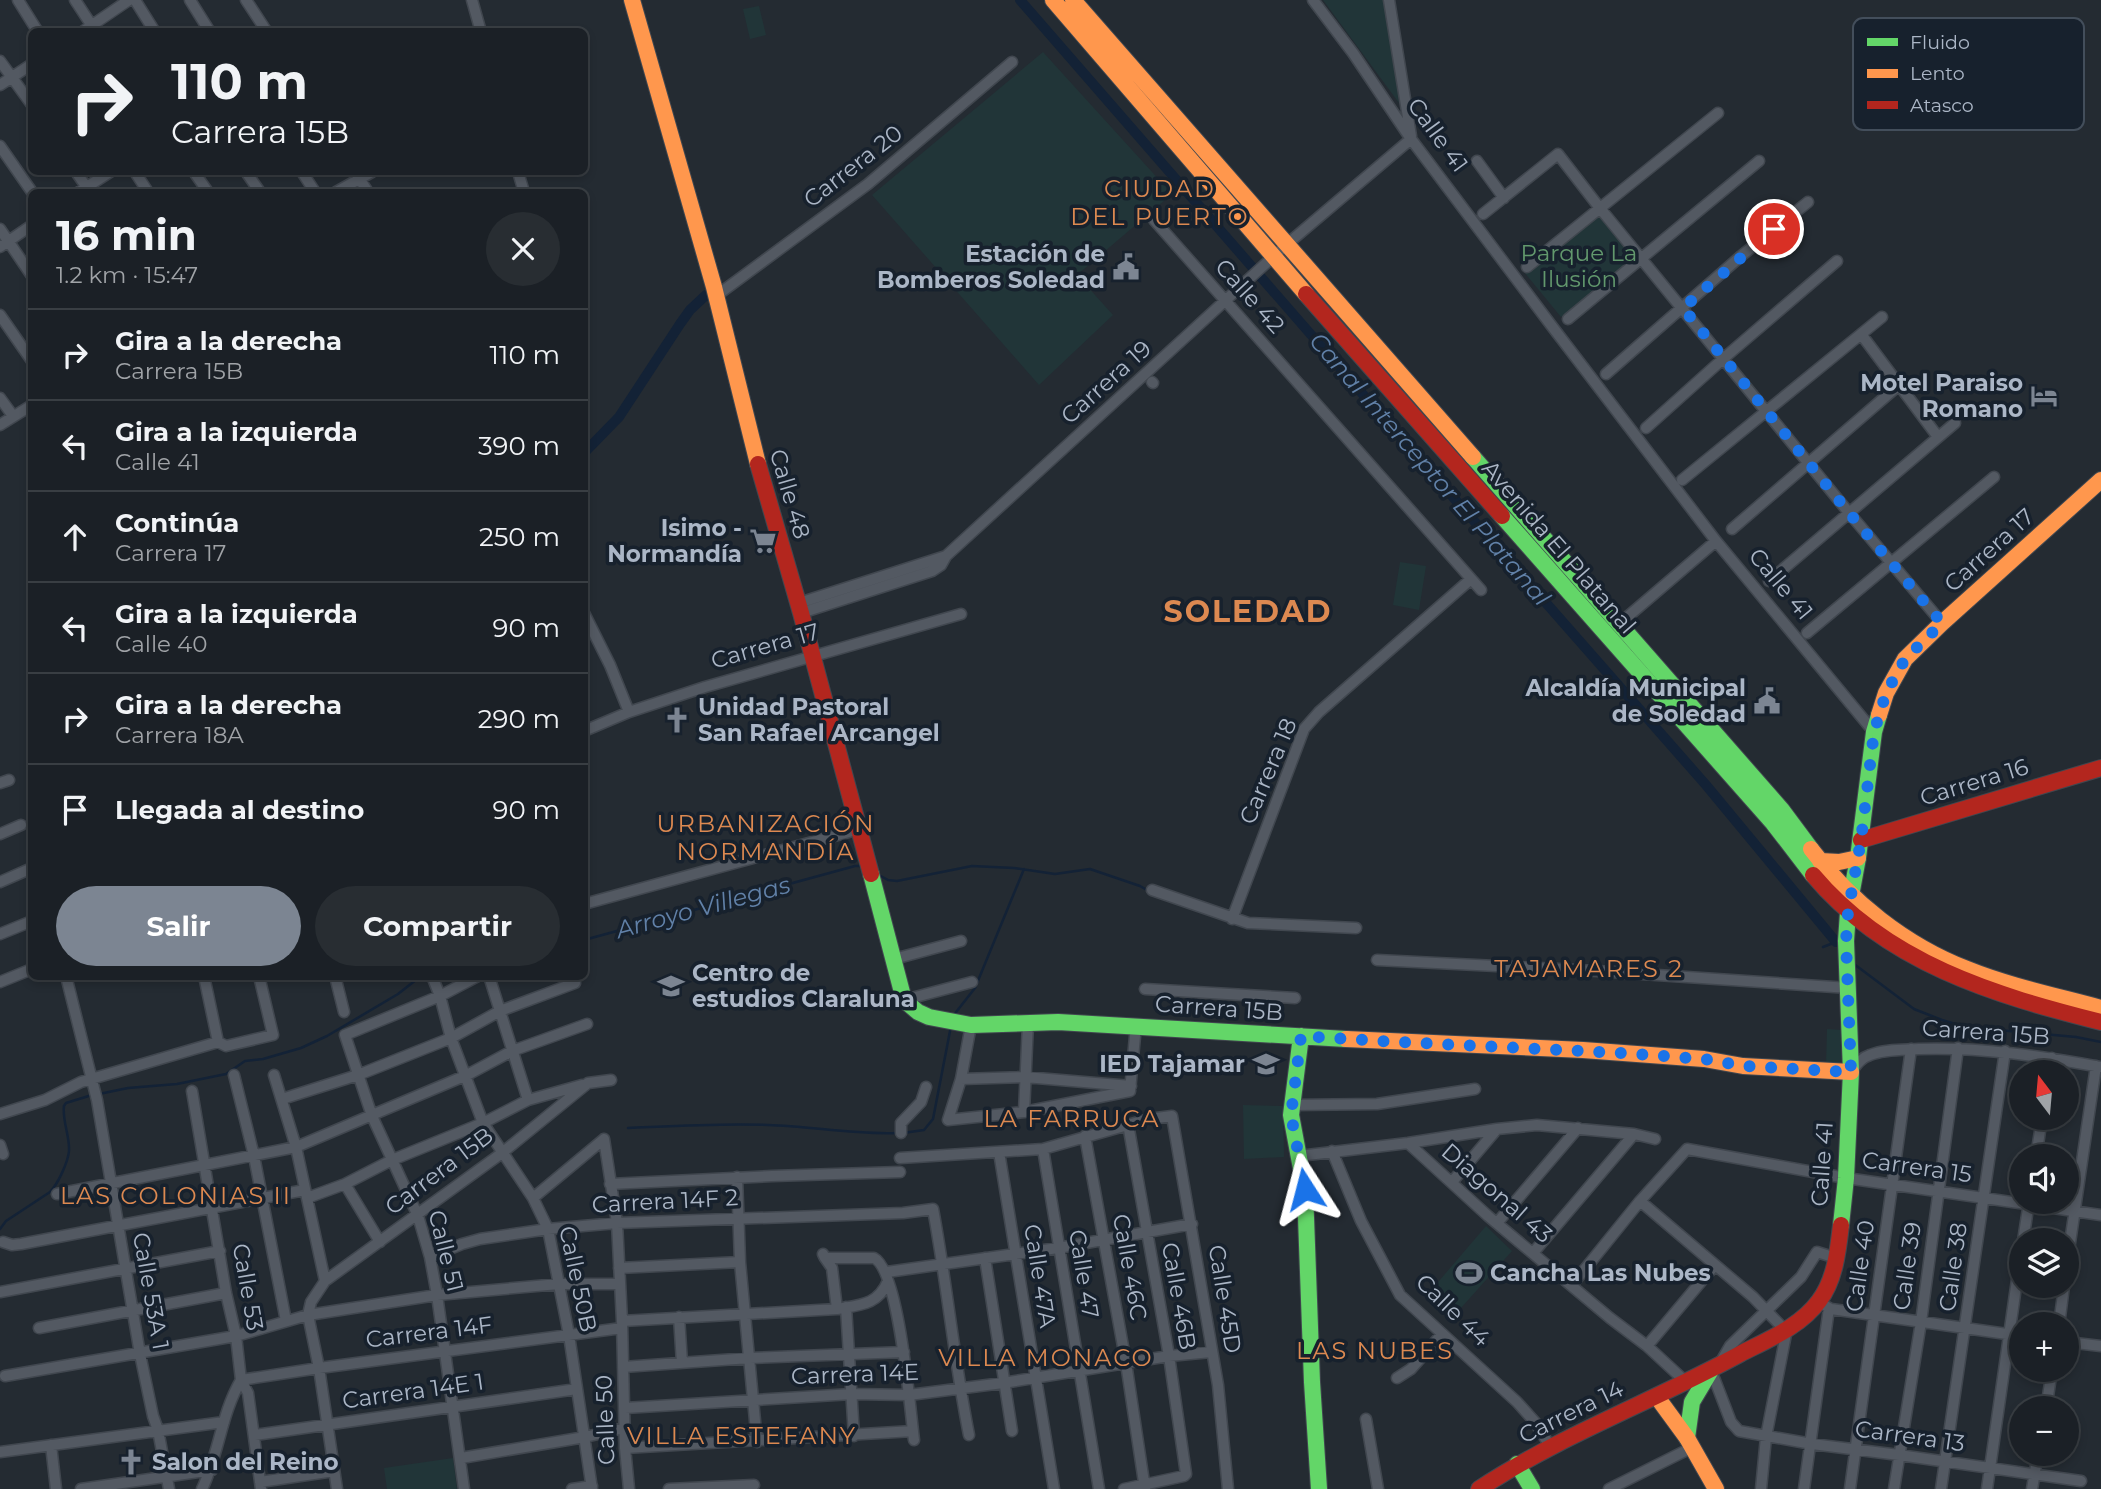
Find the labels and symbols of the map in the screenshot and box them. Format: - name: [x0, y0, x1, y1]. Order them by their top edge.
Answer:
- legend: [1853, 18, 2084, 130]
- text: Fluido: [1910, 31, 1970, 54]
- text: Lento: [1910, 62, 1965, 85]
- street label: Calle 41: [1402, 92, 1474, 178]
- text: Atasco: [1910, 94, 1974, 117]
- street label: Carrera 20: [798, 119, 908, 213]
- district label: CIUDAD DEL PUERTO: [1070, 174, 1250, 231]
- pin: [1744, 199, 1804, 259]
- park label: Parque La Ilusión: [1521, 239, 1637, 293]
- place label: Estación de Bomberos Soledad: [877, 240, 1105, 294]
- public building icon: Estación de Bomberos Soledad: [1111, 252, 1141, 282]
- street label: Calle 42: [1209, 253, 1291, 339]
- water label: Canal Interceptor El Platanal: [1303, 326, 1557, 612]
- street label: Carrera 19: [1055, 334, 1157, 430]
- place label: Motel Paraiso Romano: [1860, 369, 2023, 423]
- hotel icon: Motel Paraiso Romano: [2029, 381, 2059, 411]
- street label: Calle 48: [764, 446, 816, 542]
- street label: Avenida El Platanal: [1476, 455, 1642, 639]
- street label: Carrera 17: [1938, 502, 2040, 598]
- place label: Isimo - Normandía: [607, 514, 742, 568]
- supermarket icon: Isimo - Normandía: [748, 526, 778, 556]
- street label: Calle 41: [1743, 542, 1819, 626]
- district label: SOLEDAD: [1164, 593, 1332, 630]
- street label: Carrera 17: [708, 617, 822, 675]
- place label: Alcaldía Municipal de Soledad: [1524, 674, 1746, 728]
- public building icon: Alcaldía Municipal de Soledad: [1752, 686, 1782, 716]
- place label: Unidad Pastoral San Rafael Arcangel: [698, 693, 940, 747]
- church icon: Unidad Pastoral San Rafael Arcangel: [662, 705, 692, 735]
- street label: Carrera 18: [1233, 714, 1303, 828]
- street label: Carrera 16: [1916, 752, 2032, 812]
- district label: URBANIZACIÓN NORMANDÍA: [657, 809, 875, 866]
- water label: Arroyo Villegas: [611, 870, 794, 945]
- district label: TAJAMARES 2: [1494, 954, 1684, 983]
- place label: Centro de estudios Claraluna: [692, 959, 915, 1013]
- school or university icon: Centro de estudios Claraluna: [656, 971, 686, 1001]
- street label: Carrera 15B: [1154, 990, 1284, 1026]
- street label: Carrera 15B: [1921, 1014, 2051, 1050]
- school or university icon: IED Tajamar: [1251, 1049, 1281, 1079]
- place label: IED Tajamar: [1099, 1050, 1245, 1078]
- north arrow: [2009, 1060, 2079, 1130]
- district label: LA FARRUCA: [984, 1104, 1160, 1133]
- street label: Carrera 15B: [379, 1121, 499, 1221]
- street label: Calle 41: [1805, 1121, 1839, 1207]
- street label: Diagonal 43: [1436, 1137, 1558, 1249]
- street label: Carrera 15: [1860, 1145, 1974, 1189]
- position arrow: [1268, 1152, 1342, 1226]
- district label: LAS COLONIAS II: [60, 1181, 292, 1210]
- street label: Carrera 14F 2: [591, 1183, 739, 1219]
- street label: Calle 51: [422, 1207, 470, 1295]
- street label: Calle 46C: [1107, 1212, 1153, 1322]
- street label: Calle 40: [1840, 1218, 1880, 1314]
- street label: Calle 39: [1887, 1220, 1927, 1312]
- street label: Calle 38: [1933, 1221, 1973, 1313]
- street label: Calle 47A: [1018, 1222, 1062, 1330]
- street label: Calle 50B: [553, 1223, 603, 1335]
- street label: Calle 47: [1063, 1228, 1105, 1320]
- street label: Calle 53A 1: [127, 1230, 175, 1352]
- street label: Calle 46B: [1156, 1240, 1202, 1352]
- street label: Calle 53: [227, 1241, 269, 1333]
- street label: Calle 45D: [1203, 1243, 1247, 1355]
- sports icon: Cancha Las Nubes: [1454, 1258, 1484, 1288]
- place label: Cancha Las Nubes: [1490, 1259, 1711, 1287]
- street label: Calle 44: [1410, 1268, 1496, 1352]
- street label: Carrera 14F: [364, 1310, 494, 1354]
- district label: LAS NUBES: [1296, 1336, 1454, 1365]
- district label: VILLA MONACO: [938, 1343, 1154, 1372]
- street label: Carrera 14E: [790, 1358, 920, 1390]
- street label: Carrera 14E 1: [340, 1367, 486, 1415]
- street label: Calle 50: [589, 1374, 621, 1466]
- street label: Carrera 14: [1514, 1375, 1628, 1449]
- street label: Carrera 13: [1853, 1414, 1967, 1458]
- district label: VILLA ESTEFANY: [627, 1421, 857, 1450]
- church icon: Salon del Reino: [116, 1447, 146, 1477]
- place label: Salon del Reino: [152, 1448, 339, 1476]

